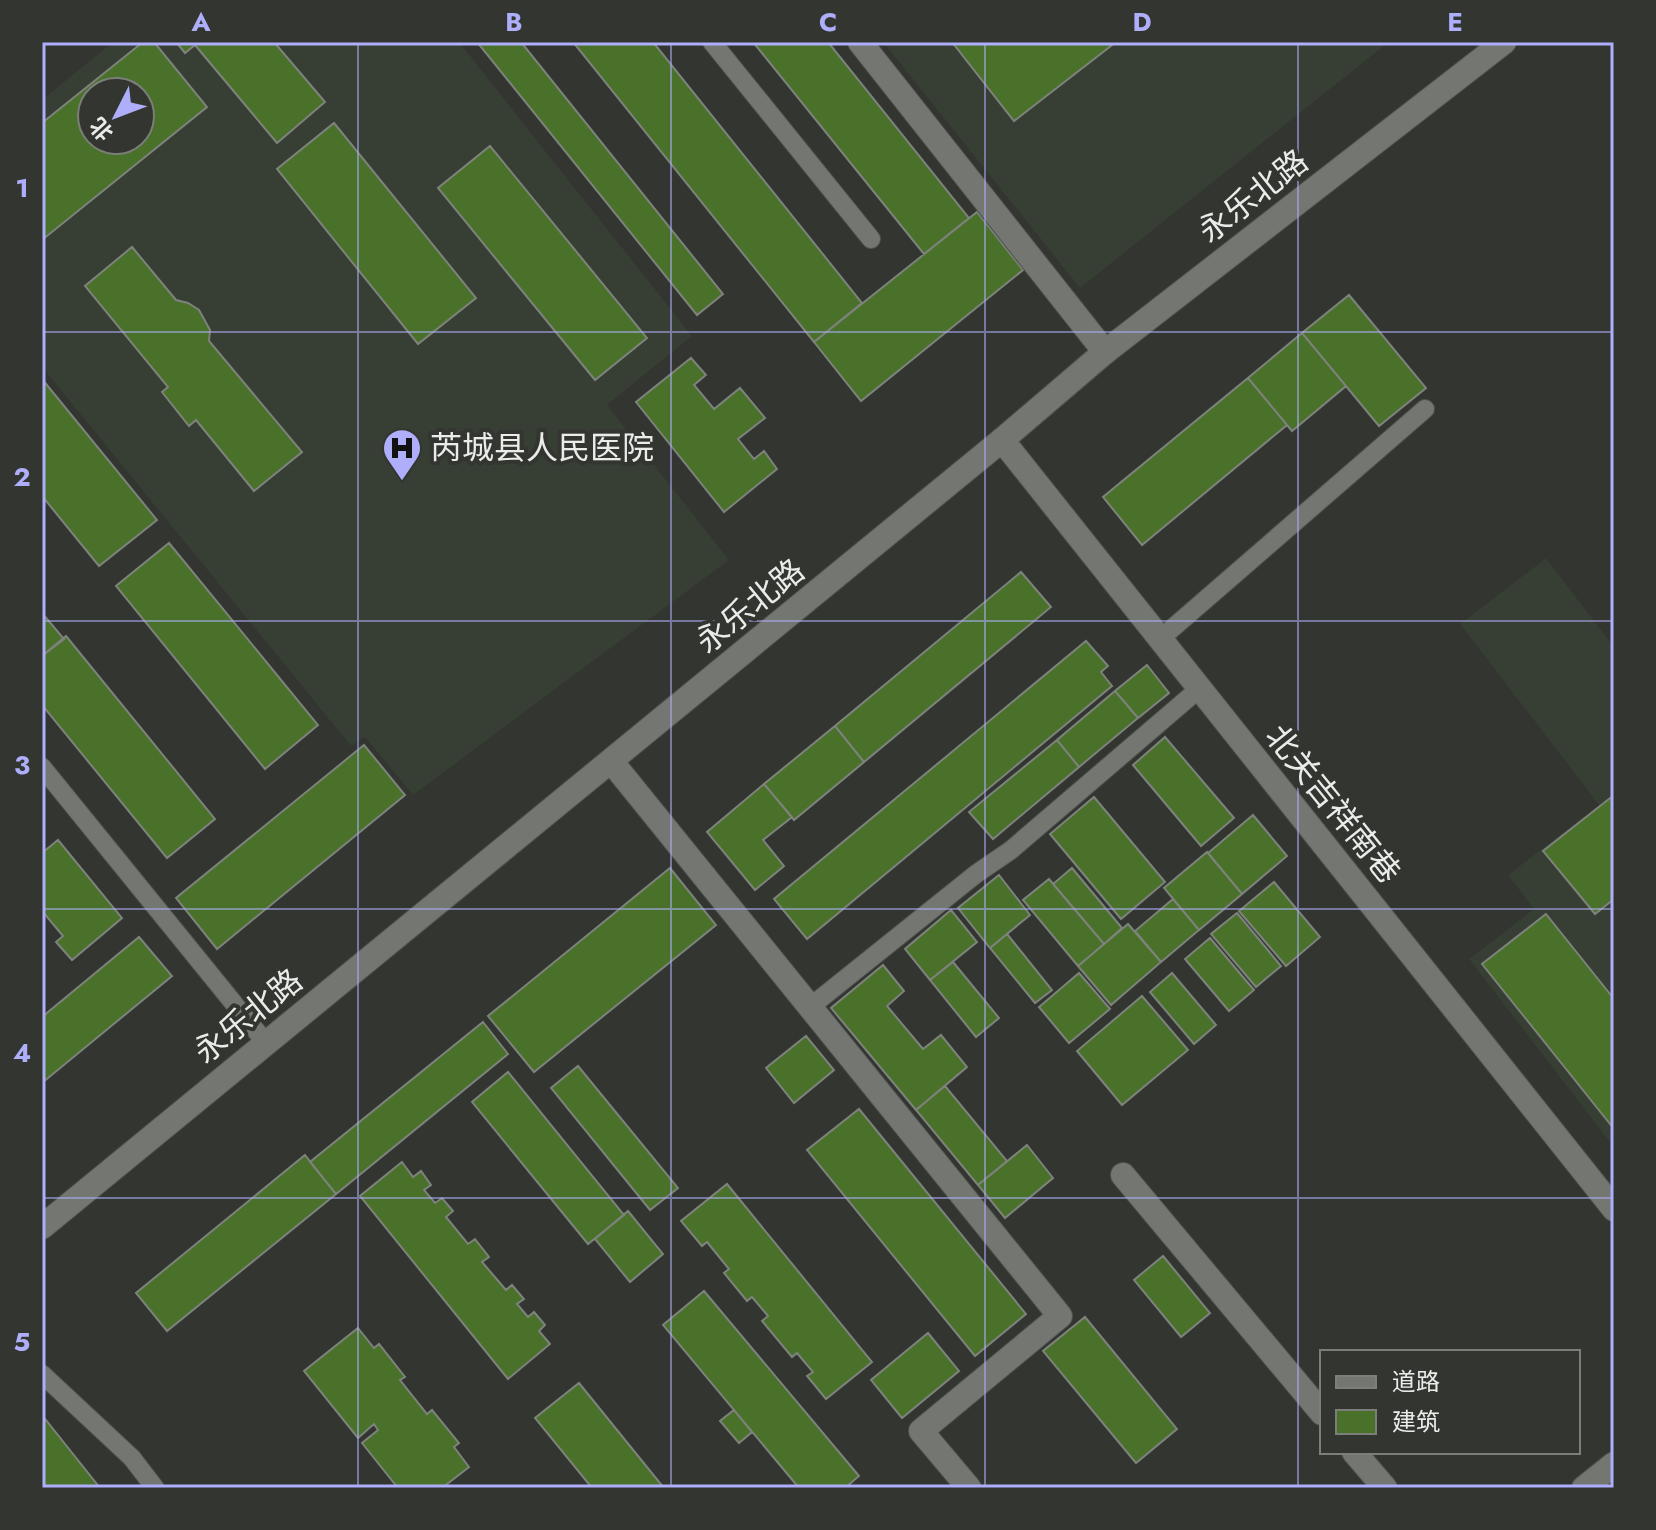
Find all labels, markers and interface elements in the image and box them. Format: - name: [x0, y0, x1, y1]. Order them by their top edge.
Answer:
- text: A: [190, 3, 211, 41]
- text: B: [505, 3, 523, 41]
- text: C: [819, 3, 837, 41]
- text: D: [1132, 3, 1152, 41]
- text: E: [1447, 3, 1463, 41]
- north arrow: [76, 76, 156, 156]
- text: 北: [82, 110, 120, 148]
- street label: 永乐北路: [1188, 138, 1318, 254]
- text: 1: [15, 169, 29, 207]
- place label: 芮城县人民医院: [430, 425, 654, 471]
- hospital icon: 芮城县人民医院: [381, 427, 423, 482]
- text: 2: [13, 458, 31, 496]
- street label: 永乐北路: [686, 548, 814, 664]
- street label: 北关吉祥南巷: [1255, 715, 1411, 893]
- text: 3: [14, 746, 30, 784]
- street label: 永乐北路: [184, 958, 312, 1074]
- text: 4: [13, 1034, 31, 1072]
- text: 5: [14, 1323, 30, 1361]
- legend: [1320, 1350, 1580, 1454]
- text: 道路: [1392, 1364, 1440, 1399]
- text: 建筑: [1392, 1404, 1440, 1439]

